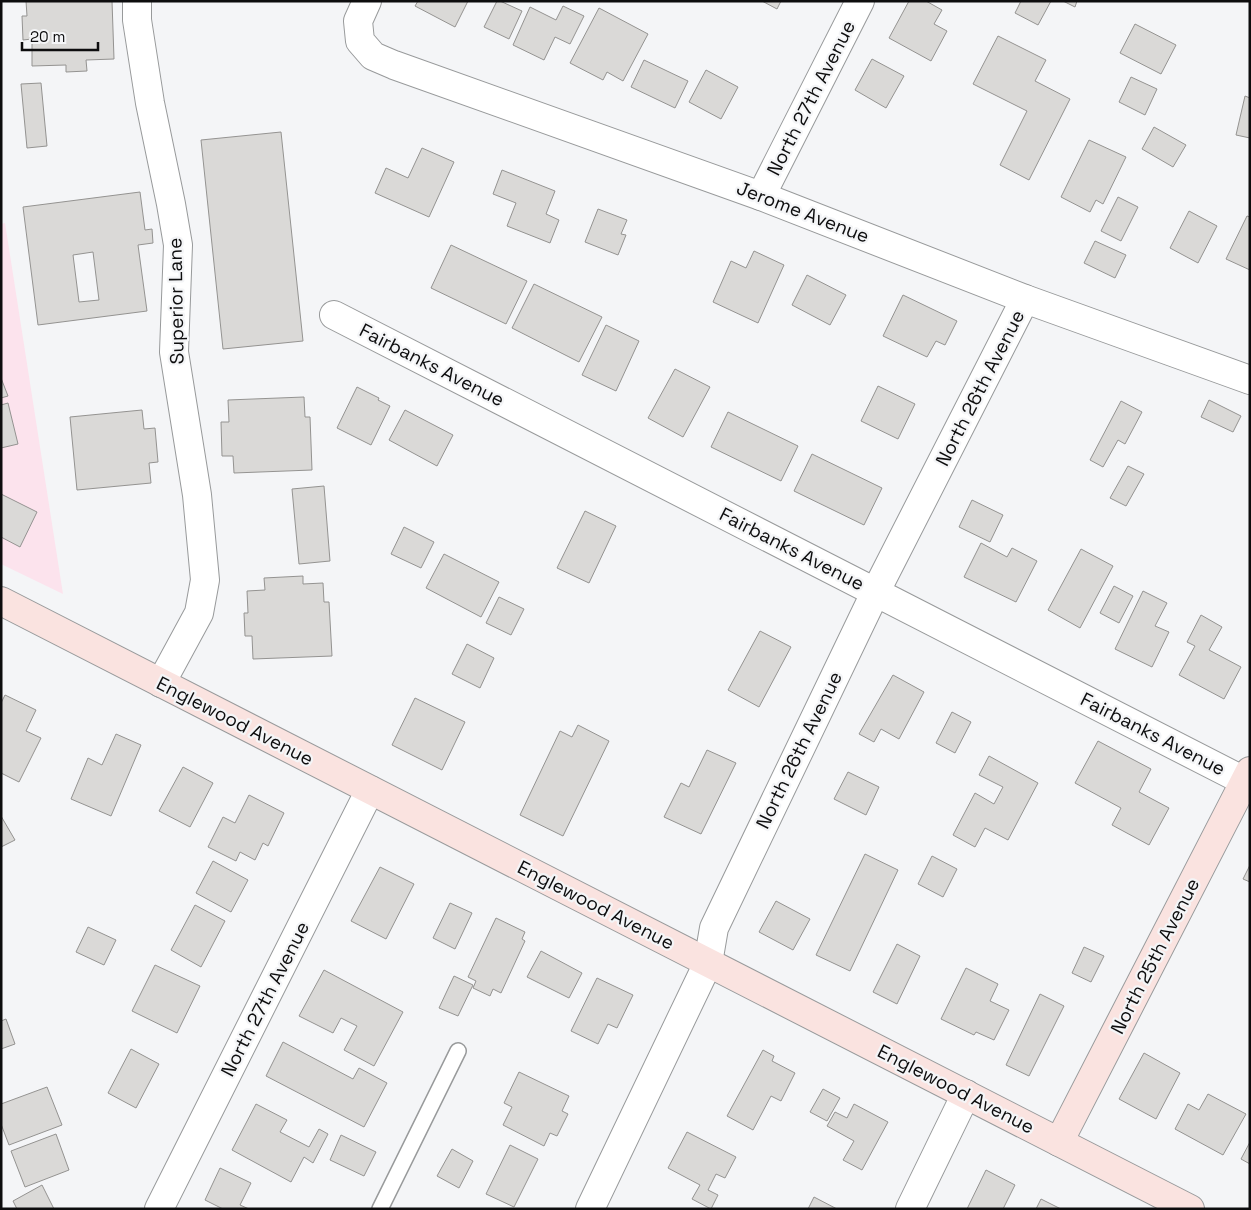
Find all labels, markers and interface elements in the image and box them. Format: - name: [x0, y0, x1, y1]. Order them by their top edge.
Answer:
- street label: North 27th Avenue: [761, 16, 861, 180]
- scale bar: [22, 20, 99, 52]
- text: 20 m: [30, 27, 65, 46]
- street label: Jerome Avenue: [733, 175, 873, 249]
- street label: Superior Lane: [162, 238, 190, 364]
- street label: North 26th Avenue: [930, 306, 1030, 470]
- street label: Fairbanks Avenue: [355, 318, 509, 412]
- street label: Fairbanks Avenue: [715, 502, 869, 596]
- street label: North 26th Avenue: [750, 667, 848, 833]
- street label: Englewood Avenue: [152, 671, 318, 771]
- street label: Fairbanks Avenue: [1076, 687, 1230, 781]
- street label: Englewood Avenue: [513, 855, 679, 955]
- street label: North 25th Avenue: [1105, 874, 1205, 1038]
- street label: North 27th Avenue: [215, 917, 315, 1081]
- street label: Englewood Avenue: [873, 1039, 1039, 1139]

